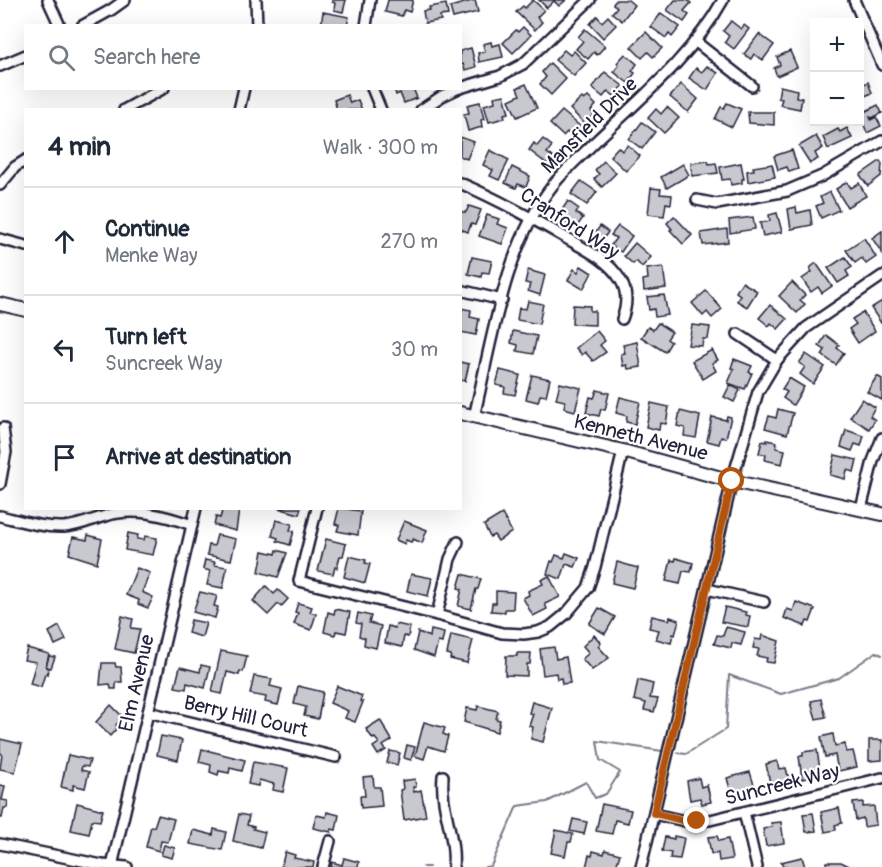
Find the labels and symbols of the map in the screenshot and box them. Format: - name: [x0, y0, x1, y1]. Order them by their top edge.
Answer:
- street label: Mansfield Drive: [536, 72, 643, 179]
- street label: Cranford Way: [516, 182, 624, 265]
- street label: Kenneth Avenue: [571, 409, 711, 466]
- route start: [718, 467, 744, 493]
- street label: Elm Avenue: [113, 632, 160, 734]
- street label: Berry Hill Court: [181, 690, 311, 743]
- street label: Suncreek Way: [722, 758, 842, 811]
- route end: [683, 807, 709, 833]

